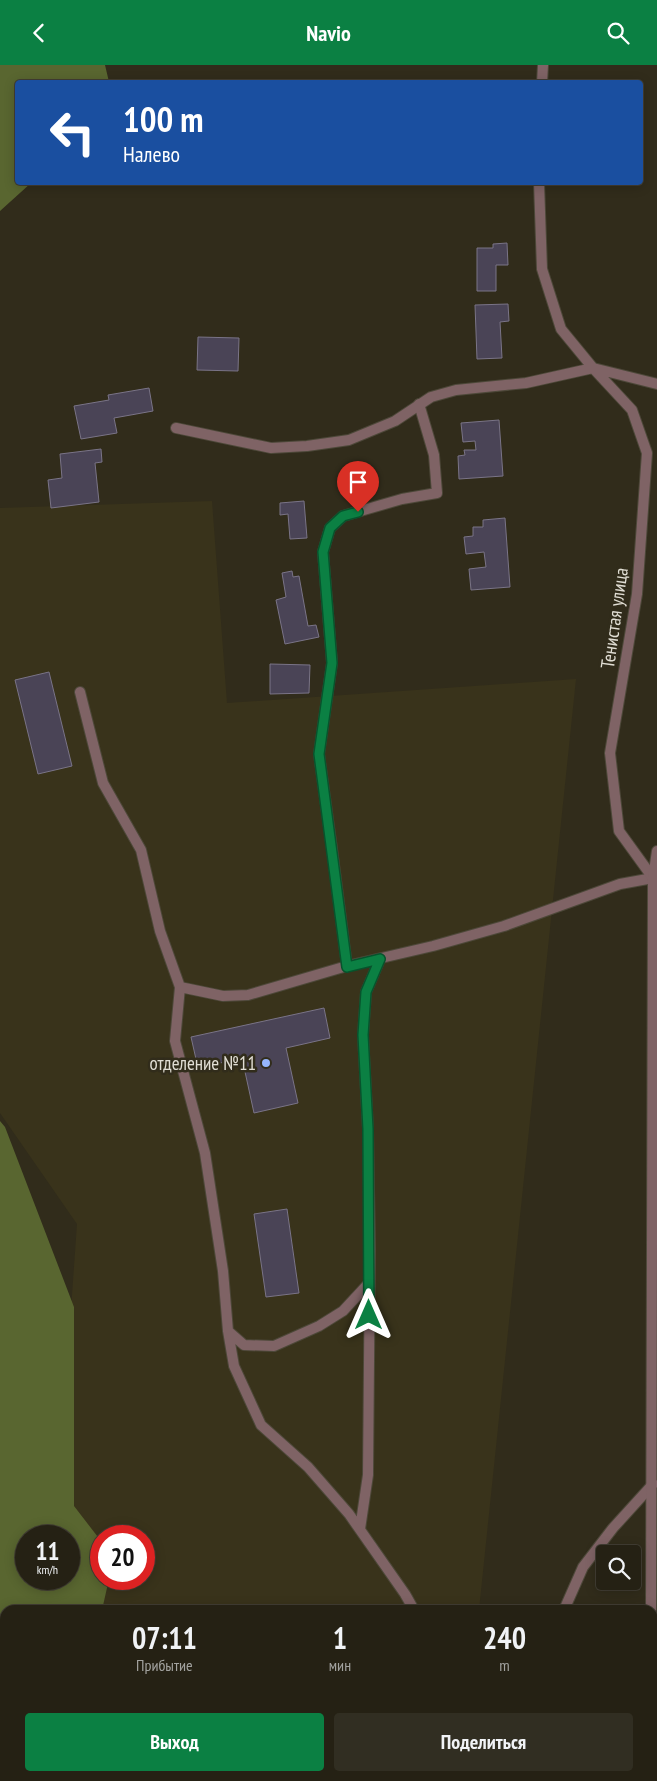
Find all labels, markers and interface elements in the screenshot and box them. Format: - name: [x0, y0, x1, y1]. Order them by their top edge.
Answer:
- icon: back: [25, 19, 53, 47]
- text: Navio: [306, 19, 351, 47]
- icon: search: [604, 19, 632, 47]
- text: 100 m: [123, 96, 204, 142]
- icon: left: [40, 100, 105, 165]
- text: Налево: [123, 140, 180, 168]
- pin: [337, 461, 379, 512]
- icon: arrive: [344, 468, 372, 496]
- street label: Тенистая улица: [595, 566, 633, 670]
- place label: отделение №11: [150, 1051, 256, 1075]
- marker: отделение №11: [260, 1057, 272, 1069]
- position arrow: [342, 1288, 394, 1340]
- speed limit sign: 20: [90, 1525, 155, 1590]
- text: 11: [36, 1535, 59, 1567]
- map controls: [596, 1545, 641, 1590]
- button: search: [596, 1545, 641, 1590]
- text: km/h: [37, 1562, 58, 1577]
- text: 07:11: [132, 1618, 197, 1657]
- text: 1: [333, 1618, 347, 1657]
- text: 240: [483, 1618, 526, 1657]
- text: Прибытие: [136, 1655, 193, 1675]
- text: мин: [329, 1655, 351, 1675]
- text: m: [499, 1655, 510, 1675]
- button: Выход: [25, 1713, 324, 1771]
- button: Поделиться: [334, 1713, 633, 1771]

